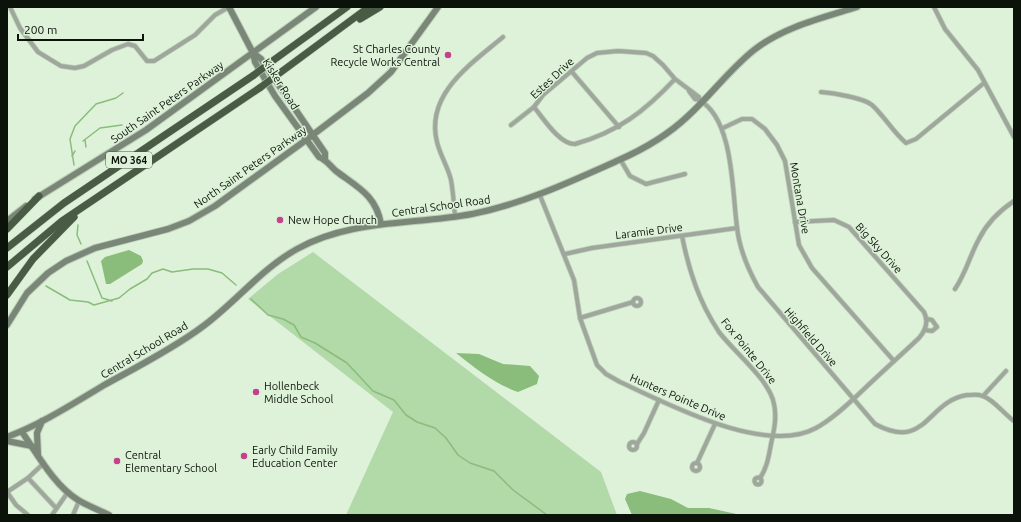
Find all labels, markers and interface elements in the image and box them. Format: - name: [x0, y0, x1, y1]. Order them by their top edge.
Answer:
- scale bar: [18, 16, 143, 42]
- text: 200 m: [24, 23, 57, 36]
- place label: St Charles County Recycle Works Central: [330, 43, 441, 68]
- marker: St Charles County Recycle Works Central: [443, 50, 453, 60]
- street label: Estes Drive: [528, 55, 576, 101]
- street label: Kisker Road: [261, 56, 301, 112]
- street label: South Saint Peters Parkway: [108, 58, 226, 145]
- street label: North Saint Peters Parkway: [192, 123, 309, 210]
- road number: MO 364: [106, 152, 152, 168]
- street label: Montana Drive: [788, 161, 812, 235]
- street label: Central School Road: [391, 193, 491, 219]
- place label: New Hope Church: [288, 214, 377, 226]
- marker: New Hope Church: [275, 215, 285, 225]
- street label: Big Sky Drive: [853, 220, 905, 276]
- street label: Laramie Drive: [615, 221, 683, 241]
- street label: Highfield Drive: [782, 305, 840, 369]
- street label: Fox Pointe Drive: [719, 316, 779, 386]
- street label: Central School Road: [98, 319, 190, 381]
- street label: Hunters Pointe Drive: [628, 371, 728, 423]
- place label: Hollenbeck Middle School: [264, 380, 334, 405]
- marker: Hollenbeck Middle School: [251, 387, 261, 397]
- place label: Early Child Family Education Center: [252, 444, 338, 469]
- place label: Central Elementary School: [125, 449, 217, 474]
- marker: Early Child Family Education Center: [239, 451, 249, 461]
- marker: Central Elementary School: [112, 456, 122, 466]

